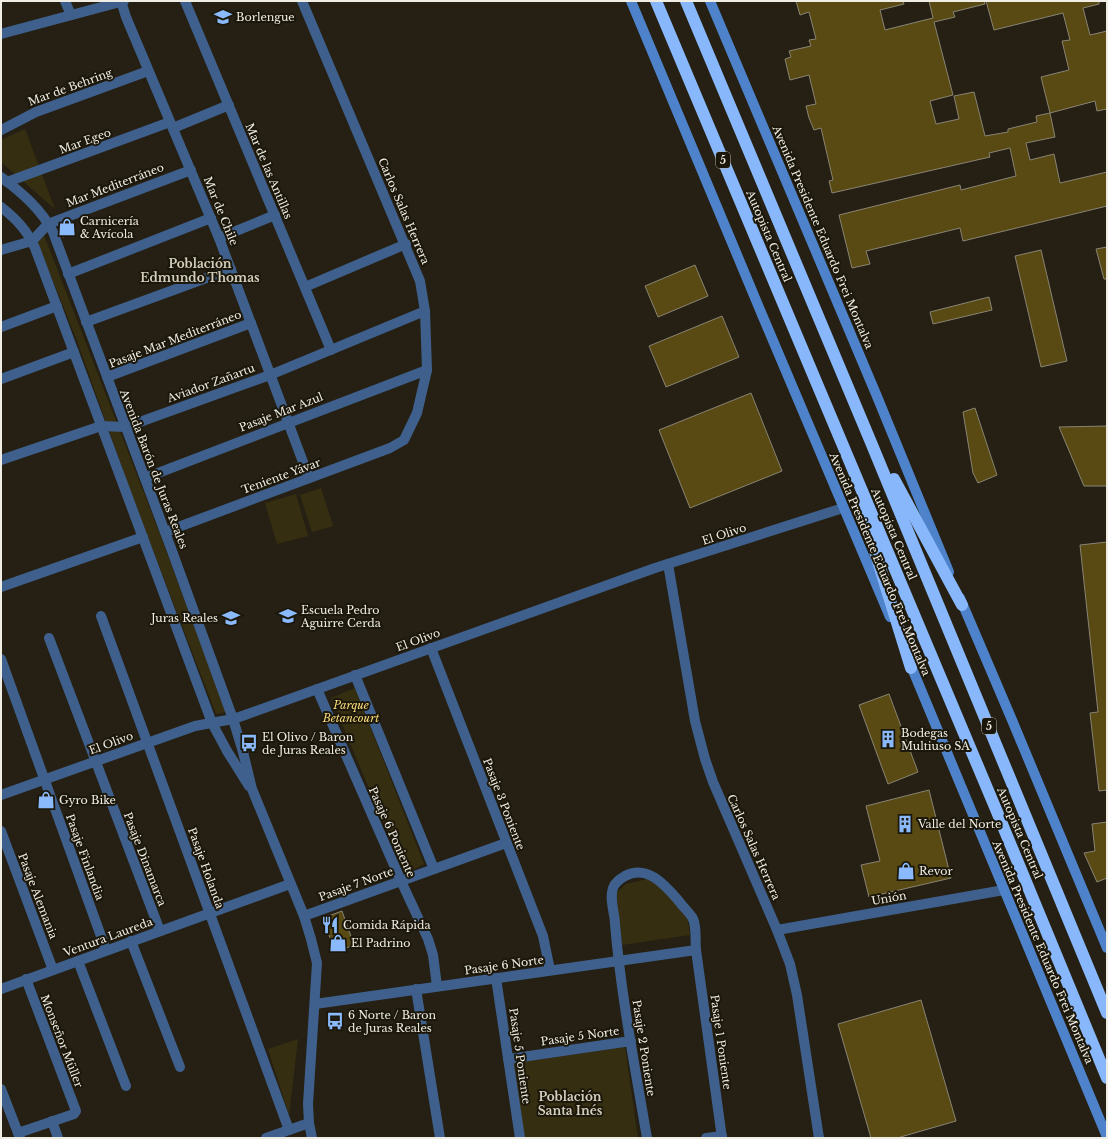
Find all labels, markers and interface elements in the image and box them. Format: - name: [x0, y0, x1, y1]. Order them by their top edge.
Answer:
- school or university icon: Borlengue: [213, 7, 233, 27]
- place label: Borlengue: [236, 10, 295, 24]
- street label: Mar de Behring: [26, 65, 114, 109]
- street label: Mar de las Antillas: [242, 121, 296, 221]
- street label: Avenida Presidente Eduardo Frei Montalva: [769, 122, 877, 352]
- street label: Mar Egeo: [57, 125, 113, 157]
- road number: 5: [716, 152, 730, 168]
- street label: Carlos Salas Herrera: [375, 156, 433, 267]
- street label: Mar Mediterráneo: [64, 160, 166, 210]
- street label: Mar de Chile: [201, 174, 241, 248]
- street label: Autopista Central: [743, 187, 795, 284]
- place label: Carnicería & Avícola: [80, 214, 140, 241]
- shop icon: Carnicería & Avícola: [57, 217, 77, 237]
- district label: Población Edmundo Thomas: [140, 256, 260, 285]
- street label: Pasaje Mar Mediterráneo: [107, 307, 243, 371]
- street label: Aviador Zañartu: [164, 360, 257, 406]
- street label: Avenida Barón de Juras Reales: [117, 386, 191, 551]
- street label: Pasaje Mar Azul: [237, 389, 325, 434]
- street label: Avenida Presidente Eduardo Frei Montalva: [826, 449, 934, 679]
- street label: Teniente Yávar: [240, 455, 323, 497]
- street label: Autopista Central: [868, 485, 920, 582]
- street label: El Olivo: [700, 520, 748, 548]
- place label: Escuela Pedro Aguirre Cerda: [300, 603, 382, 630]
- school or university icon: Escuela Pedro Aguirre Cerda: [278, 606, 298, 626]
- school or university icon: Juras Reales: [221, 608, 241, 628]
- place label: Juras Reales: [149, 611, 218, 625]
- street label: El Olivo: [394, 626, 442, 654]
- park label: Parque Betancourt: [322, 698, 379, 725]
- road number: 5: [982, 718, 996, 734]
- place label: Bodegas Multiuso SA: [901, 726, 970, 753]
- street label: El Olivo: [87, 729, 135, 757]
- building icon: Bodegas Multiuso SA: [878, 729, 898, 749]
- place label: El Olivo / Baron de Juras Reales: [262, 730, 354, 757]
- bus stop icon: El Olivo / Baron de Juras Reales: [239, 733, 259, 753]
- street label: Pasaje 3 Poniente: [480, 756, 528, 852]
- street label: Autopista Central: [994, 784, 1046, 881]
- street label: Pasaje 6 Poniente: [366, 785, 418, 879]
- shop icon: Gyro Bike: [36, 790, 56, 810]
- street label: Carlos Salas Herrera: [724, 792, 784, 903]
- place label: Gyro Bike: [59, 793, 116, 807]
- street label: Pasaje Dinamarca: [121, 810, 170, 909]
- street label: Pasaje Finlandia: [63, 812, 107, 903]
- building icon: Valle del Norte: [895, 814, 915, 834]
- place label: Valle del Norte: [917, 817, 1001, 831]
- street label: Pasaje Holanda: [185, 826, 227, 911]
- street label: Avenida Presidente Eduardo Frei Montalva: [989, 837, 1097, 1067]
- street label: Pasaje Alemania: [15, 851, 61, 942]
- shop icon: Revor: [896, 861, 916, 881]
- street label: Pasaje 7 Norte: [317, 864, 395, 904]
- place label: Revor: [919, 864, 953, 878]
- street label: Unión: [870, 888, 908, 908]
- street label: Ventura Laureda: [61, 914, 155, 960]
- restaurant icon: Comida Rápida: [320, 915, 340, 935]
- place label: Comida Rápida: [343, 918, 432, 932]
- shop icon: El Padrino: [328, 933, 348, 953]
- place label: El Padrino: [351, 936, 410, 950]
- street label: Pasaje 6 Norte: [463, 952, 545, 978]
- street label: Monseñor Müller: [38, 993, 86, 1090]
- street label: Pasaje 1 Poniente: [707, 994, 735, 1090]
- street label: Pasaje 2 Poniente: [629, 999, 659, 1097]
- street label: Pasaje 5 Poniente: [506, 1007, 534, 1105]
- place label: 6 Norte / Baron de Juras Reales: [348, 1008, 436, 1035]
- bus stop icon: 6 Norte / Baron de Juras Reales: [325, 1011, 345, 1031]
- street label: Pasaje 5 Norte: [540, 1024, 620, 1048]
- district label: Población Santa Inés: [538, 1089, 603, 1118]

